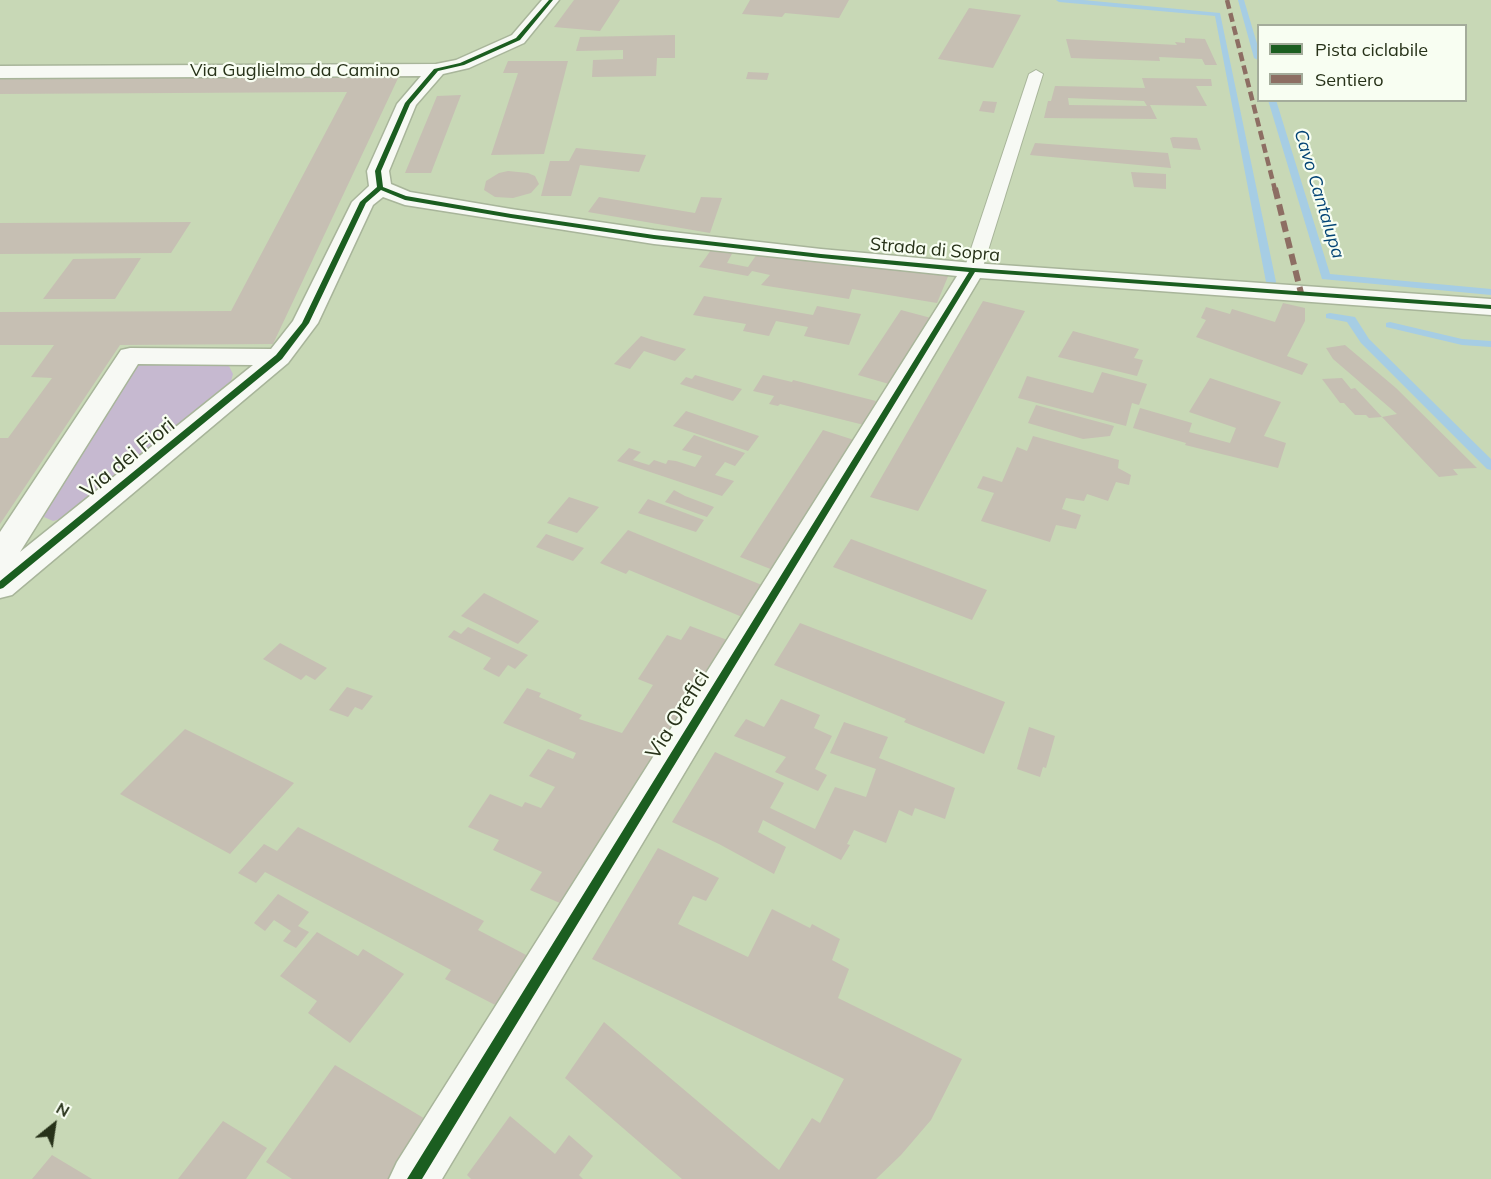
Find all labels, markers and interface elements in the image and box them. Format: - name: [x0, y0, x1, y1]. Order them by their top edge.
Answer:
- legend: [1257, 24, 1467, 102]
- text: Pista ciclabile: [1315, 38, 1428, 61]
- street label: Via Guglielmo da Camino: [190, 60, 400, 82]
- text: Sentiero: [1315, 68, 1384, 91]
- water label: Cavo Cantalupa: [1289, 127, 1349, 261]
- street label: Strada di Sopra: [869, 234, 1001, 266]
- street label: Via dei Fiori: [76, 412, 180, 504]
- street label: Via Orefici: [641, 666, 715, 764]
- north arrow: [24, 1095, 84, 1155]
- text: N: [53, 1098, 73, 1121]

